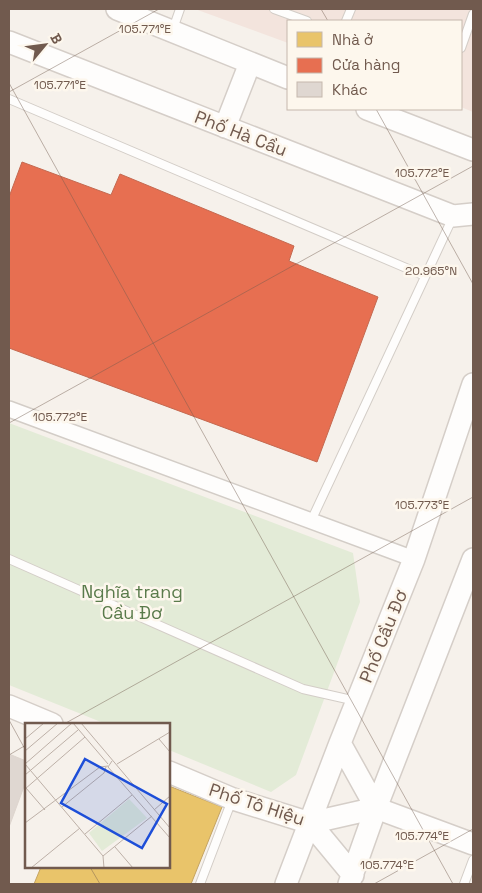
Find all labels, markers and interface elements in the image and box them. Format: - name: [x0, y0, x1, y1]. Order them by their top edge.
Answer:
- north arrow: [20, 20, 70, 70]
- legend: [287, 20, 462, 110]
- text: 105.771°E: [119, 21, 171, 37]
- text: B: [46, 30, 66, 47]
- text: Nhà ở: [332, 30, 374, 49]
- text: Cửa hàng: [332, 55, 400, 74]
- text: 105.771°E: [34, 77, 86, 93]
- text: Khác: [332, 80, 368, 99]
- street label: Phố Hà Cầu: [192, 105, 290, 161]
- text: 105.772°E: [395, 165, 449, 181]
- text: 20.965°N: [405, 263, 457, 279]
- text: 105.772°E: [33, 409, 87, 425]
- text: 105.773°E: [395, 497, 450, 513]
- park label: Nghĩa trang Cầu Đơ: [81, 580, 183, 624]
- street label: Phố Cầu Đơ: [354, 586, 412, 686]
- inset map: [25, 723, 170, 868]
- street label: Phố Tô Hiệu: [206, 778, 308, 830]
- text: 105.774°E: [395, 828, 449, 844]
- text: 105.774°E: [360, 857, 414, 873]

